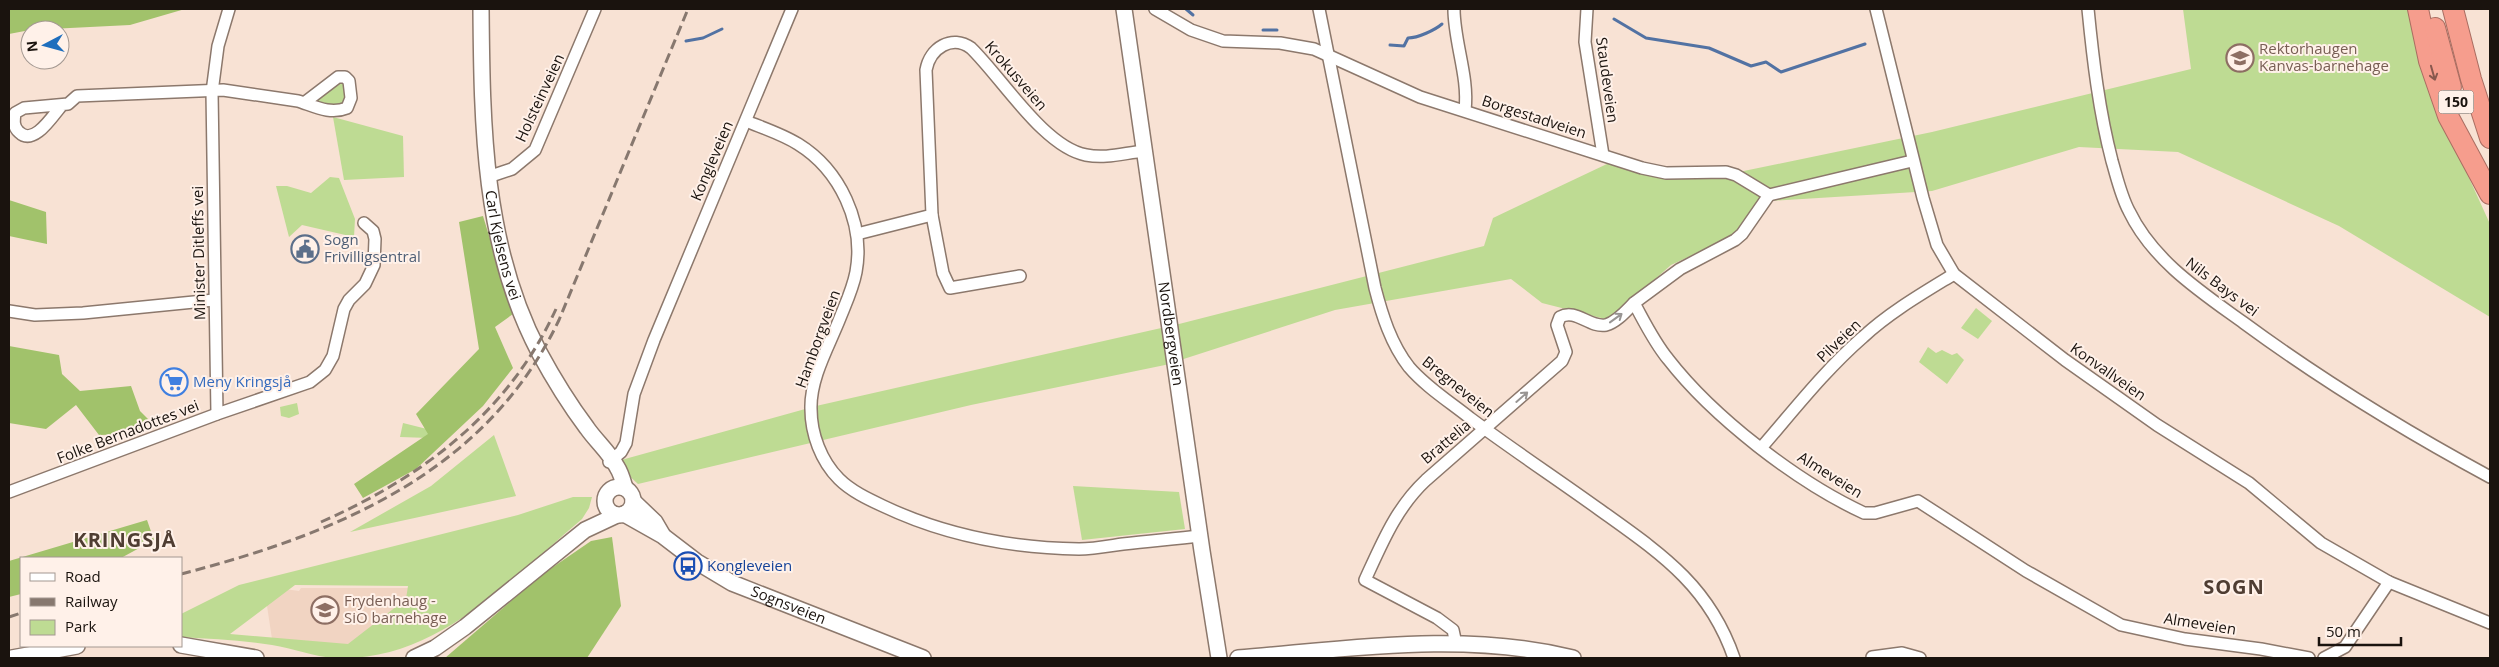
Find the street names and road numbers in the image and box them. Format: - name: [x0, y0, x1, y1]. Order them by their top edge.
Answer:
- street label: Krokusveien: [981, 36, 1052, 114]
- street label: Staudeveien: [1592, 36, 1624, 124]
- street label: Holsteinveien: [510, 50, 568, 145]
- street label: Borgestadveien: [1480, 90, 1589, 142]
- road number: 150: [2438, 90, 2474, 114]
- street label: Kongleveien: [685, 118, 737, 204]
- street label: Minister Ditleffs vei: [187, 186, 209, 320]
- street label: Carl Kjelsens vei: [481, 189, 526, 303]
- street label: Nils Bays vei: [2182, 252, 2263, 320]
- street label: Nordbergveien: [1154, 280, 1189, 387]
- street label: Hamborgveien: [790, 287, 844, 391]
- street label: Pilveien: [1812, 314, 1865, 366]
- street label: Konvallveien: [2067, 338, 2150, 405]
- street label: Bregneveien: [1418, 351, 1499, 421]
- street label: Folke Bernadottes vei: [54, 395, 202, 467]
- street label: Brattelia: [1416, 415, 1474, 468]
- street label: Almeveien: [1794, 446, 1867, 502]
- street label: Sognsveien: [748, 580, 829, 628]
- street label: Almeveien: [2163, 607, 2238, 639]

